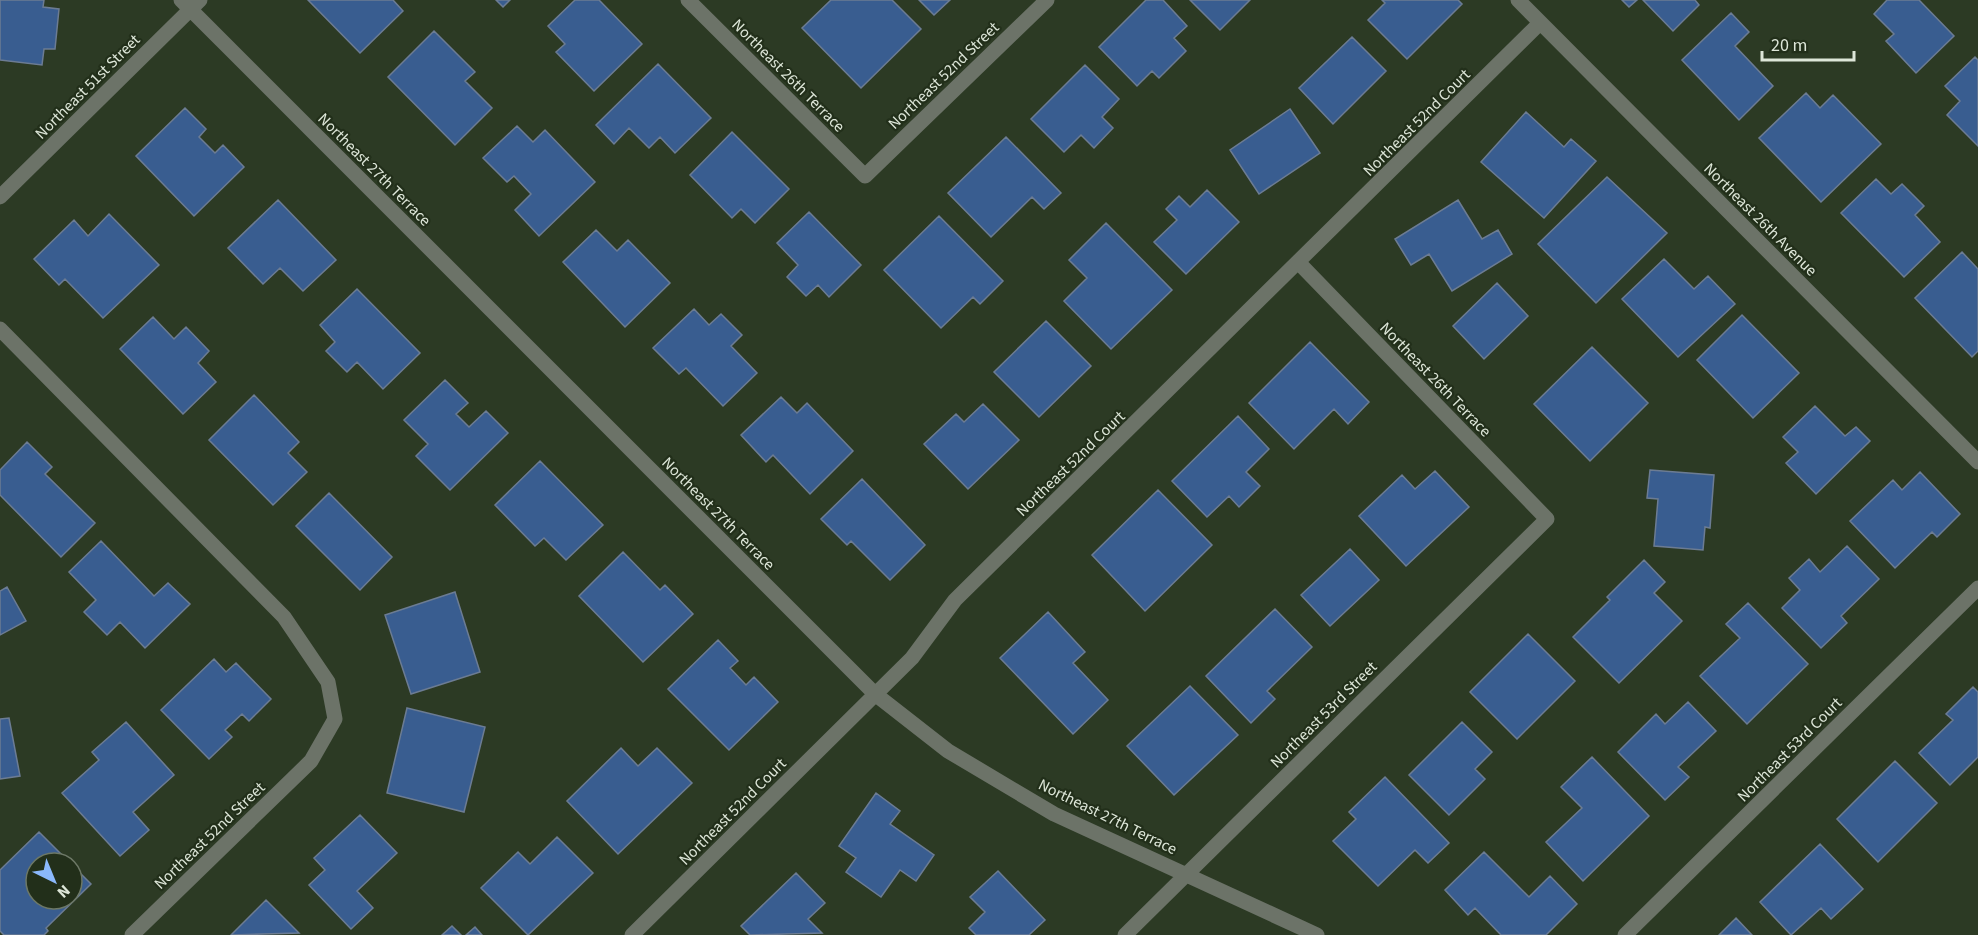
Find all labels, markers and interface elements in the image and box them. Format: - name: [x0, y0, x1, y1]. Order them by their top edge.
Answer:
- street label: Northeast 26th Terrace: [727, 14, 850, 137]
- street label: Northeast 52nd Street: [883, 17, 1004, 134]
- scale bar: [1762, 24, 1854, 62]
- street label: Northeast 51st Street: [30, 29, 146, 144]
- text: 20 m: [1771, 33, 1807, 58]
- street label: Northeast 52nd Court: [1358, 64, 1476, 181]
- street label: Northeast 27th Terrace: [313, 108, 436, 231]
- street label: Northeast 26th Avenue: [1699, 158, 1822, 281]
- street label: Northeast 26th Terrace: [1375, 317, 1496, 442]
- street label: Northeast 52nd Court: [1011, 405, 1130, 522]
- street label: Northeast 27th Terrace: [657, 452, 780, 575]
- street label: Northeast 53rd Street: [1265, 656, 1382, 773]
- street label: Northeast 53rd Court: [1732, 692, 1848, 807]
- street label: Northeast 52nd Court: [674, 753, 792, 870]
- street label: Northeast 27th Terrace: [1035, 774, 1181, 860]
- street label: Northeast 52nd Street: [149, 777, 270, 894]
- north arrow: [24, 851, 84, 911]
- text: N: [52, 880, 75, 903]

